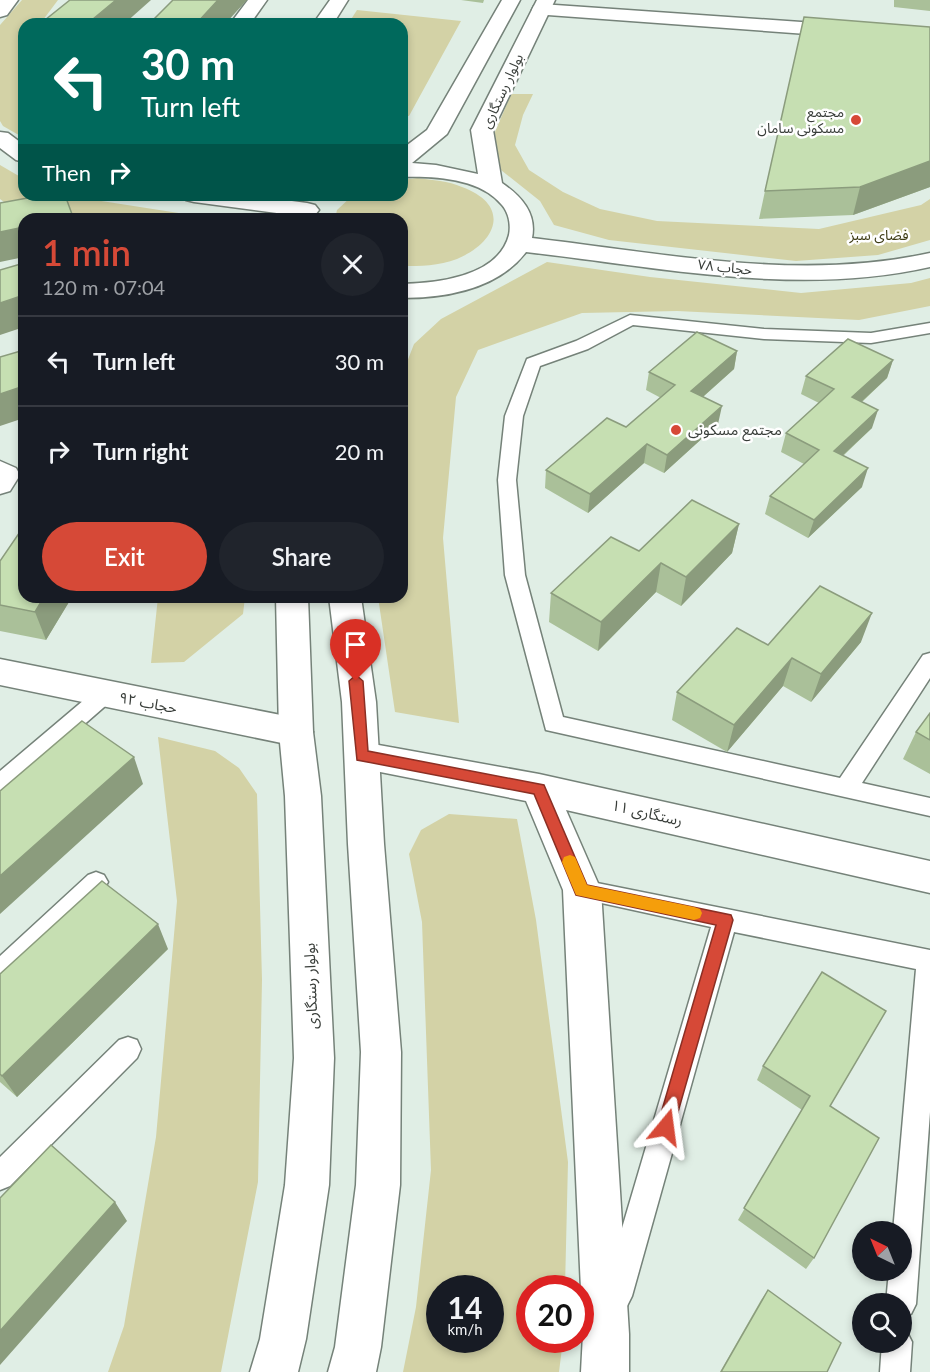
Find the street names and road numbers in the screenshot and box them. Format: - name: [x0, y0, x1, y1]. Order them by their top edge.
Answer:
- street label: بولوار رستگاری: [477, 50, 527, 131]
- street label: حجاب ۷۸: [697, 255, 753, 278]
- street label: حجاب ۹۲: [118, 688, 179, 717]
- street label: رستگاری ۱۱: [610, 795, 684, 830]
- street label: بولوار رستگاری: [299, 943, 322, 1029]

